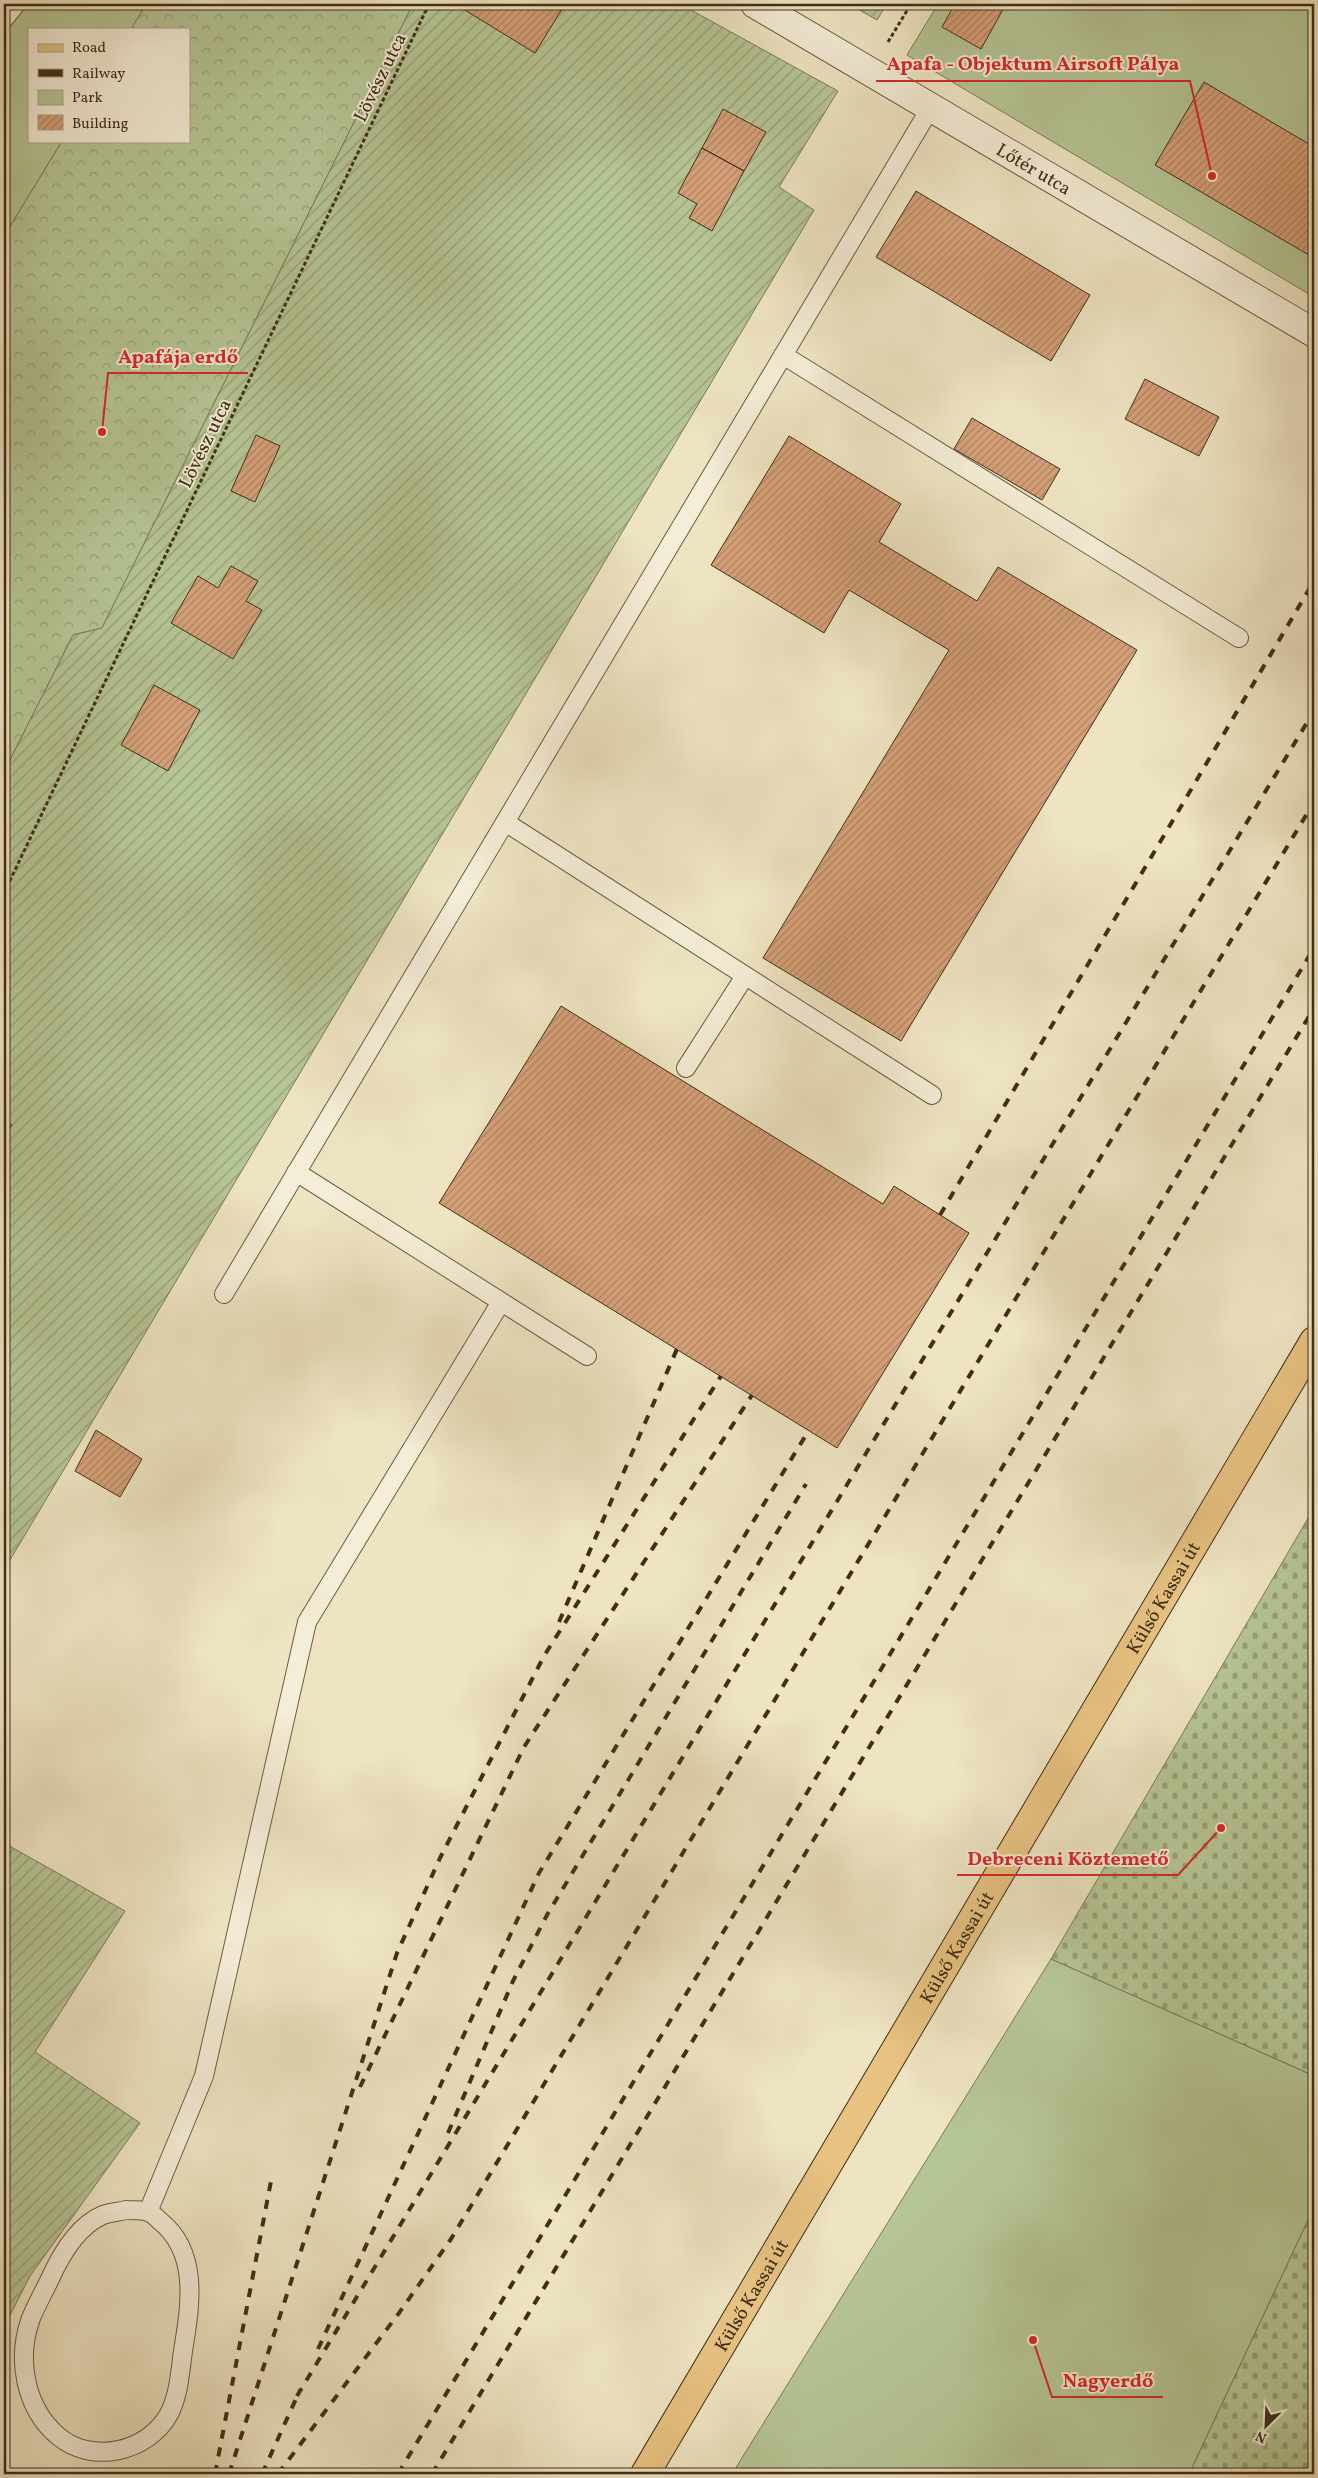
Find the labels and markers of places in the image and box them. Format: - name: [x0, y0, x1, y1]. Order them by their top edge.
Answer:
- callout: Apafa - Objektum Airsoft Pálya: [876, 46, 1190, 81]
- callout: Apafája erdő: [108, 338, 248, 373]
- callout: Debreceni Köztemető: [957, 1840, 1178, 1875]
- callout: Nagyerdő: [1052, 2362, 1163, 2397]

